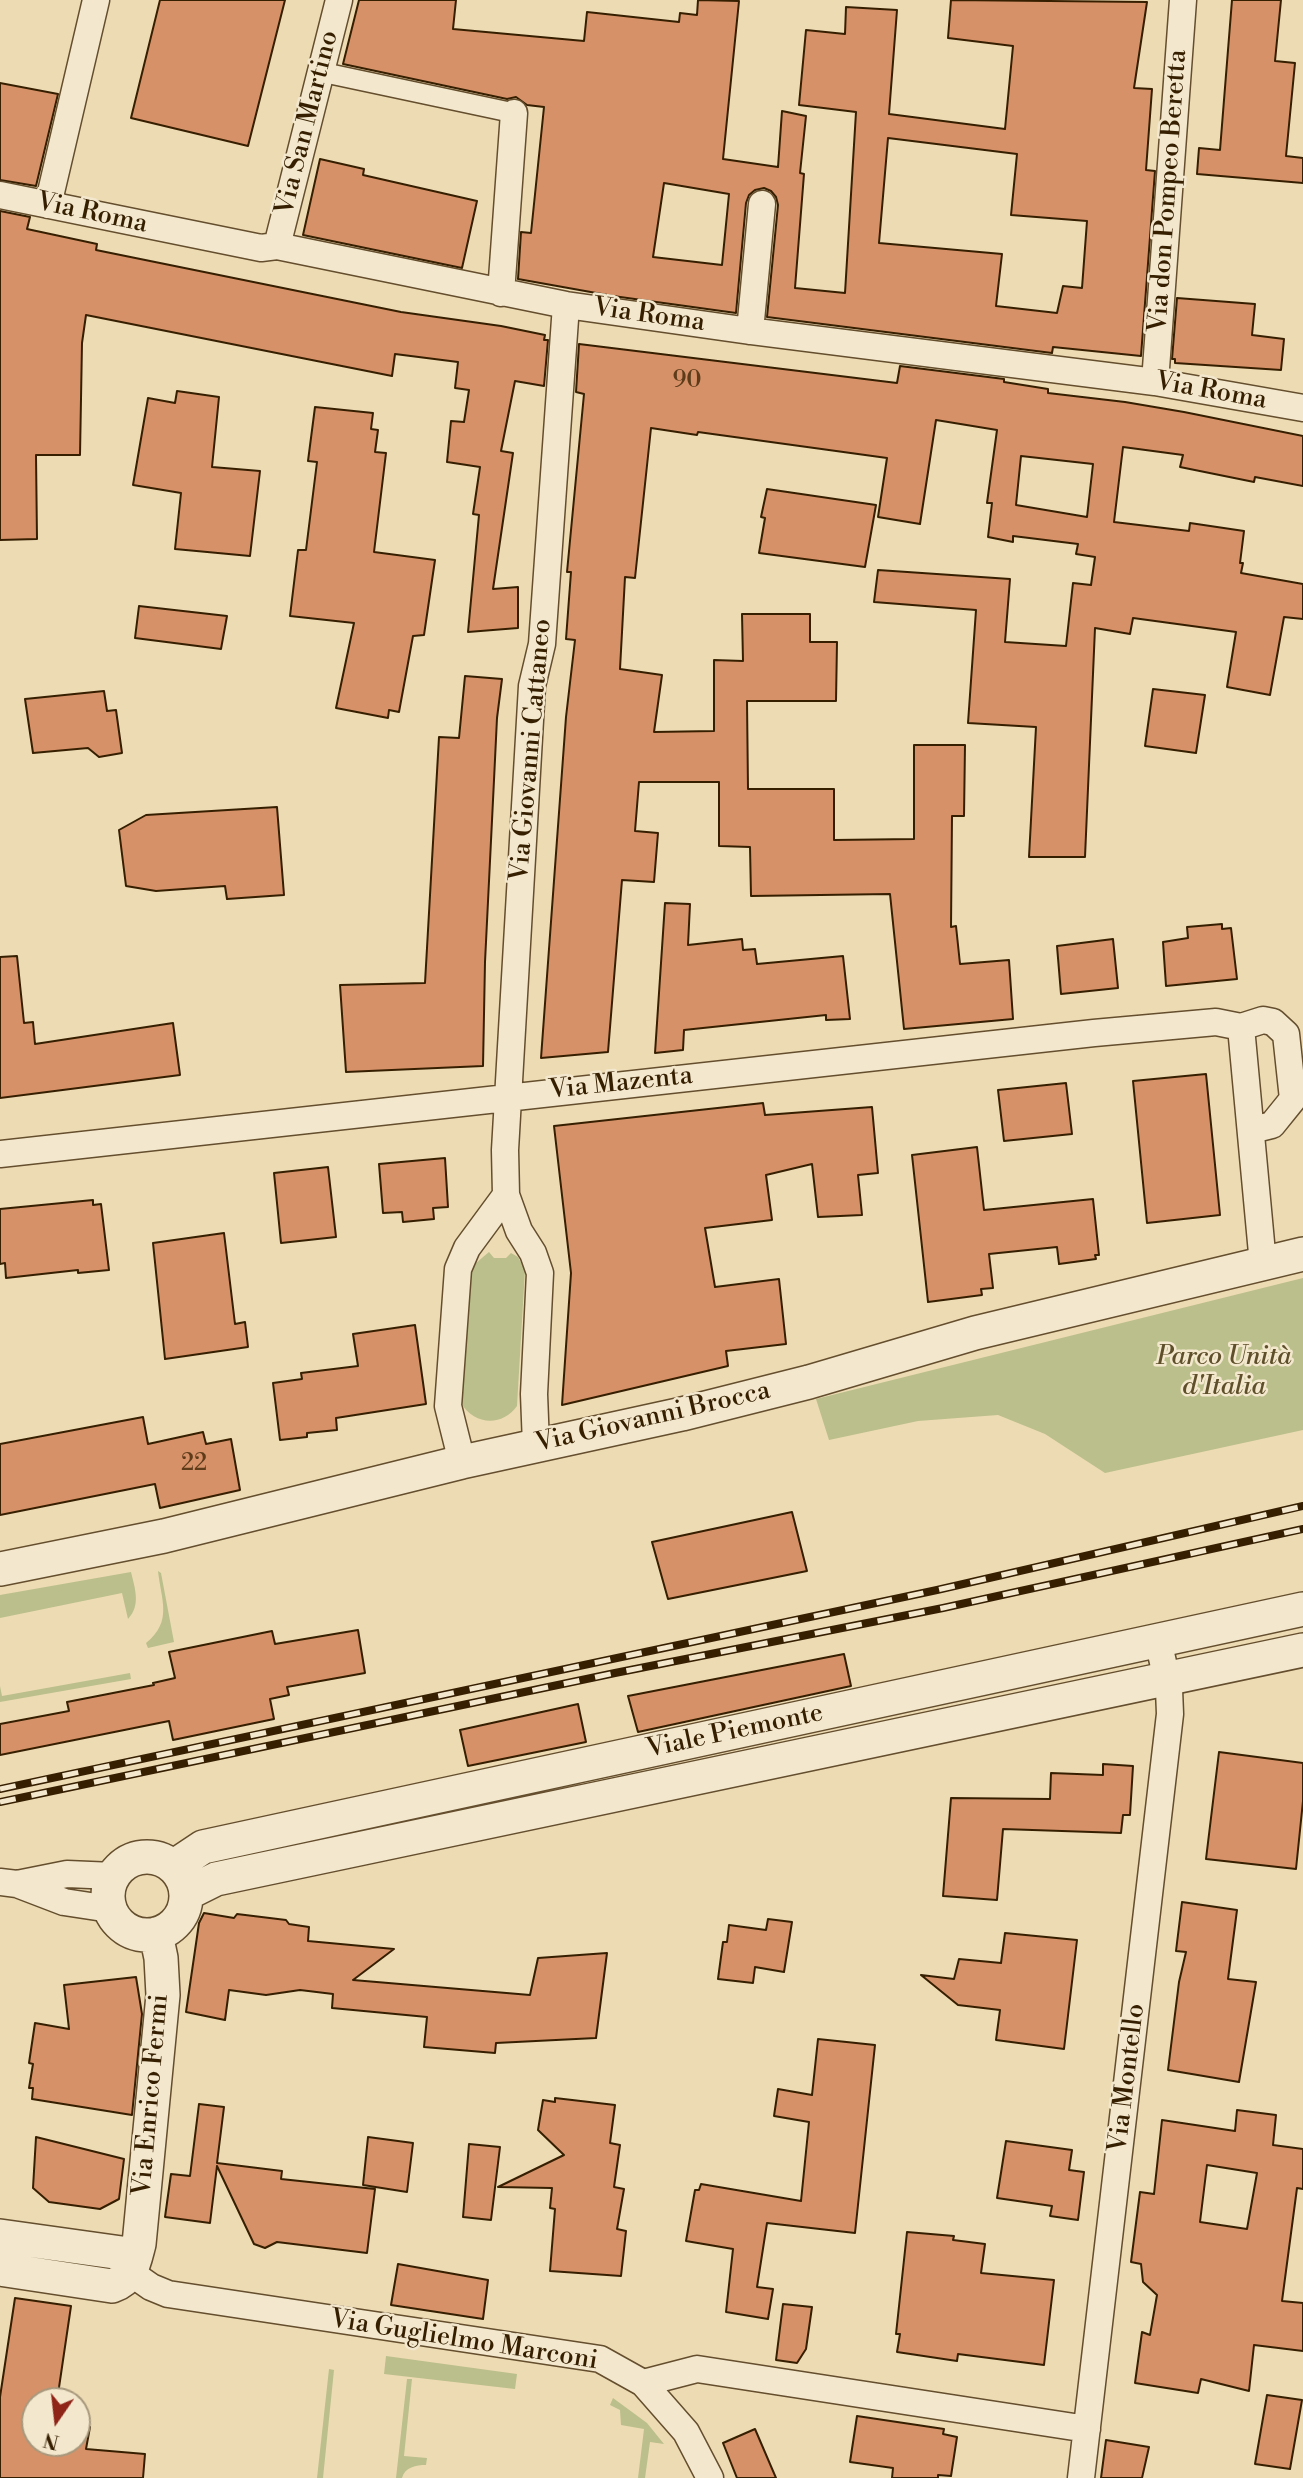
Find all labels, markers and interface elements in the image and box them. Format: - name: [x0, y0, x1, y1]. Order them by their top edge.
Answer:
- street label: Via San Martino: [270, 27, 346, 219]
- street label: Via don Pompeo Beretta: [1144, 49, 1194, 333]
- street label: Via Roma: [34, 187, 150, 241]
- street label: Via Roma: [591, 293, 707, 339]
- house number: 90: [672, 367, 702, 395]
- street label: Via Roma: [1153, 367, 1269, 417]
- street label: Via Giovanni Cattaneo: [505, 618, 559, 882]
- street label: Via Mazenta: [548, 1061, 694, 1107]
- park label: Parco Unità d'Italia: [1157, 1342, 1291, 1404]
- street label: Via Giovanni Brocca: [532, 1376, 774, 1460]
- house number: 22: [181, 1450, 207, 1478]
- street label: Viale Piemonte: [644, 1698, 826, 1766]
- street label: Via Enrico Fermi: [128, 1993, 176, 2197]
- street label: Via Montello: [1103, 2002, 1153, 2154]
- street label: Via Guglielmo Marconi: [328, 2304, 600, 2378]
- north arrow: [21, 2387, 91, 2457]
- text: N: [41, 2427, 62, 2454]

